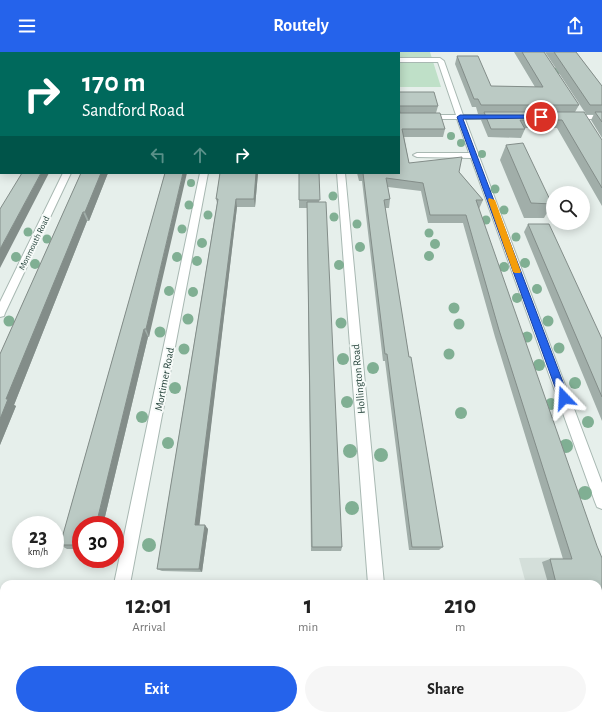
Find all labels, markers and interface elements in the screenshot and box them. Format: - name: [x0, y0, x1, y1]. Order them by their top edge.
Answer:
- icon: menu: [16, 15, 38, 37]
- icon: share: [564, 15, 586, 37]
- text: Routely: [273, 17, 329, 35]
- icon: right: [16, 68, 68, 120]
- text: 170 m: [82, 69, 146, 97]
- pin: [524, 100, 558, 134]
- text: Sandford Road: [82, 102, 185, 120]
- icon: arrive: [530, 106, 552, 128]
- icon: left: [147, 144, 169, 166]
- icon: ahead: [189, 144, 211, 166]
- icon: right: [231, 144, 253, 166]
- map controls: [546, 186, 590, 230]
- button: search: [546, 186, 590, 230]
- street label: Monmouth Road: [17, 214, 52, 272]
- street label: Hollington Road: [350, 343, 367, 414]
- street label: Mortimer Road: [153, 346, 176, 412]
- position arrow: [543, 377, 585, 419]
- speed limit sign: 30: [72, 516, 124, 568]
- text: 23: [29, 527, 47, 547]
- text: km/h: [28, 547, 48, 557]
- text: 12:01: [126, 594, 172, 618]
- text: 1: [304, 594, 312, 618]
- text: 210: [444, 594, 476, 618]
- text: Arrival: [132, 621, 166, 634]
- text: min: [298, 621, 318, 634]
- text: m: [455, 621, 465, 634]
- button: Exit: [16, 666, 297, 712]
- button: Share: [305, 666, 586, 712]

